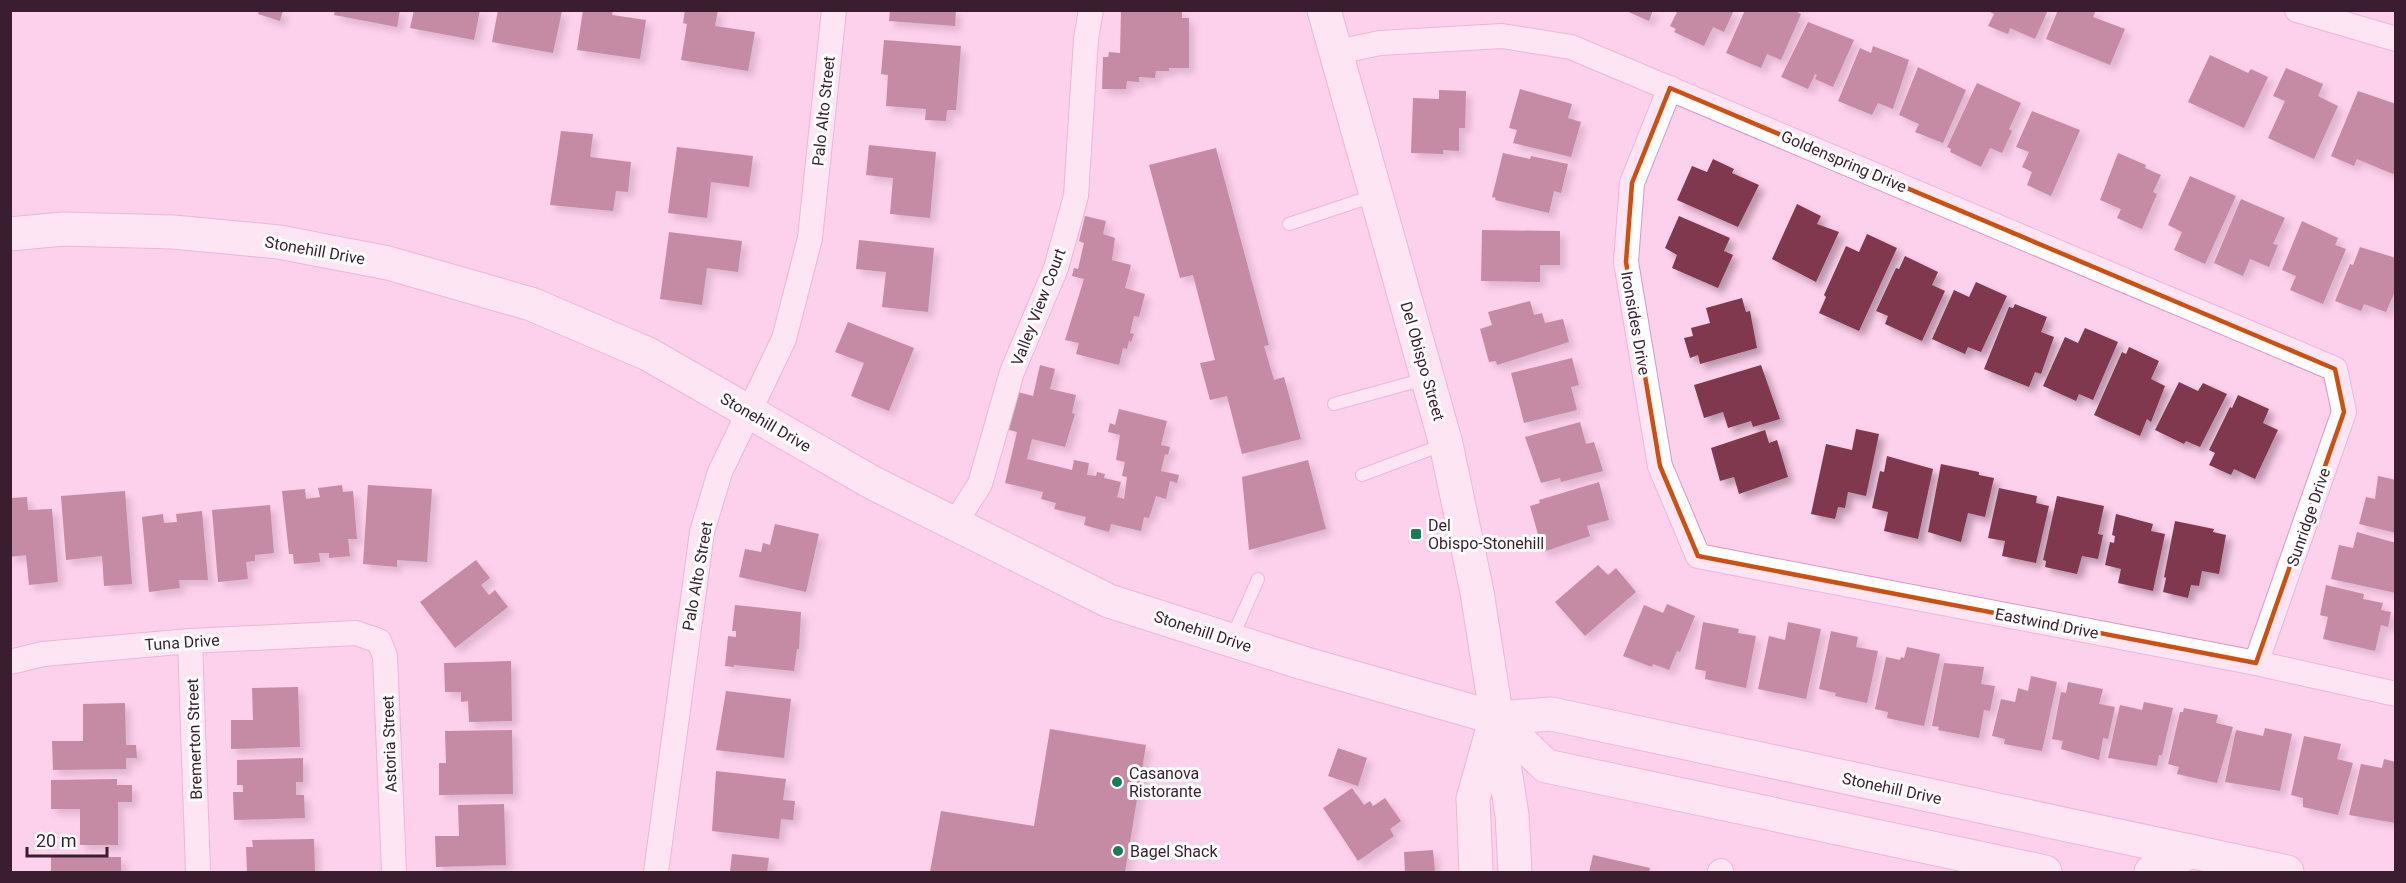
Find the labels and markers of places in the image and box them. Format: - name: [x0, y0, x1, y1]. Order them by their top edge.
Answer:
- place label: Del Obispo-Stonehill: [1428, 516, 1544, 553]
- marker: Del Obispo-Stonehill: [1409, 527, 1423, 541]
- place label: Casanova Ristorante: [1129, 764, 1202, 801]
- marker: Casanova Ristorante: [1110, 775, 1124, 789]
- place label: Bagel Shack: [1130, 842, 1218, 861]
- marker: Bagel Shack: [1111, 844, 1125, 858]

